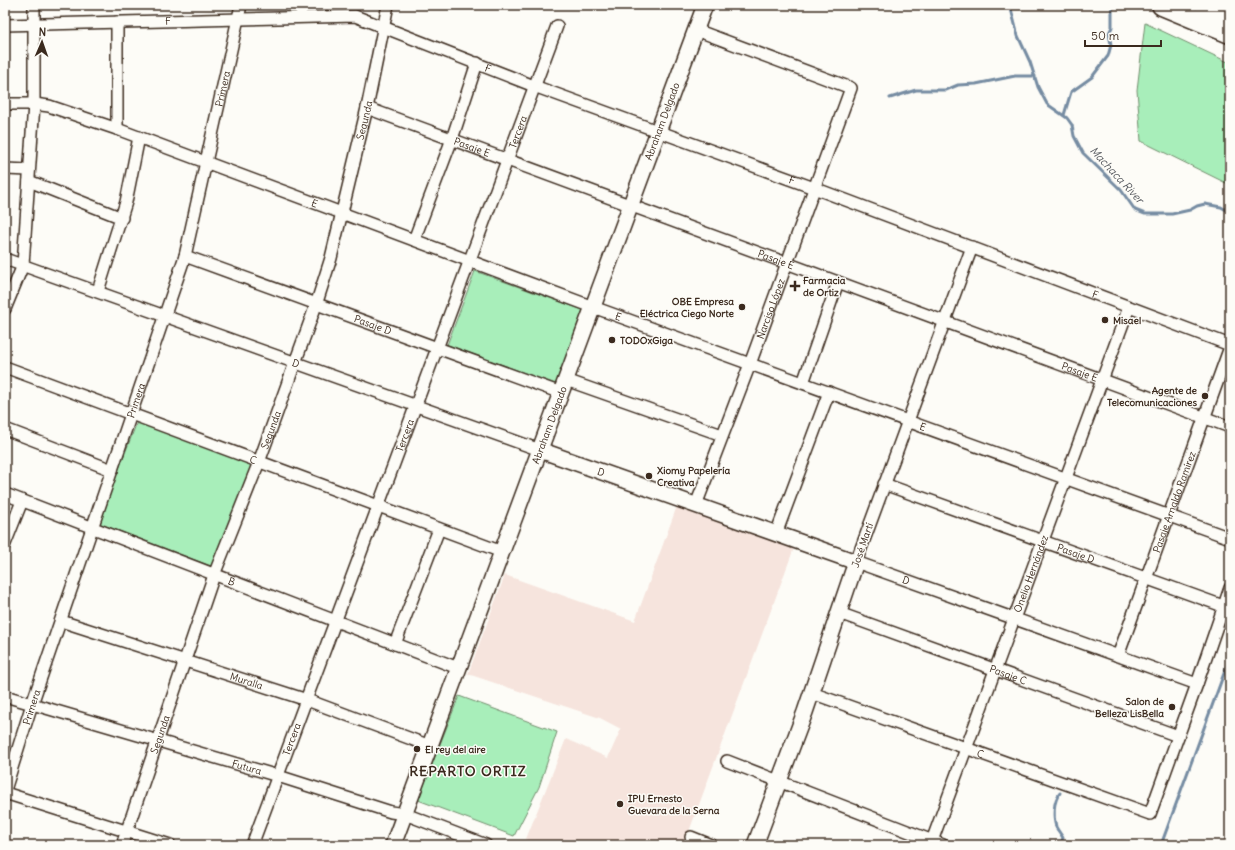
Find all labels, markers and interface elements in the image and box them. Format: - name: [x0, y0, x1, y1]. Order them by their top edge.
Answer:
- street label: F: [165, 15, 171, 28]
- north arrow: [22, 22, 62, 62]
- scale bar: [1085, 22, 1161, 48]
- text: N: [38, 25, 46, 39]
- text: 50 m: [1091, 28, 1120, 43]
- street label: F: [483, 61, 493, 76]
- street label: Primera: [213, 69, 233, 108]
- street label: Abraham Delgado: [642, 81, 683, 162]
- street label: Segunda: [354, 99, 375, 141]
- street label: Tercera: [506, 114, 530, 150]
- street label: Pasaje E: [452, 135, 492, 160]
- water label: Machaca River: [1087, 144, 1148, 208]
- street label: F: [787, 173, 797, 188]
- street label: E: [310, 196, 320, 211]
- street label: Pasaje E: [756, 247, 796, 272]
- place label: Farmacia de Ortiz: [803, 274, 846, 299]
- street label: Narciso López: [754, 277, 788, 341]
- marker: Farmacia de Ortiz: [790, 281, 800, 291]
- street label: F: [1090, 288, 1100, 302]
- place label: OBE Empresa Eléctrica Ciego Norte: [640, 295, 735, 320]
- marker: OBE Empresa Eléctrica Ciego Norte: [737, 302, 747, 312]
- street label: E: [613, 310, 623, 324]
- street label: Pasaje D: [352, 312, 393, 338]
- place label: Misael: [1113, 314, 1141, 327]
- marker: Misael: [1100, 315, 1110, 325]
- place label: TODOxGiga: [620, 334, 673, 347]
- marker: TODOxGiga: [607, 335, 617, 345]
- street label: D: [290, 356, 301, 371]
- street label: Pasaje E: [1060, 359, 1100, 385]
- street label: Primera: [124, 381, 148, 420]
- street label: Abraham Delgado: [529, 384, 570, 466]
- place label: Agente de Telecomunicaciones: [1107, 384, 1198, 409]
- marker: Agente de Telecomunicaciones: [1200, 391, 1210, 401]
- street label: Segunda: [258, 409, 284, 451]
- street label: Tercera: [393, 417, 417, 454]
- street label: E: [918, 420, 928, 434]
- street label: Pasaje Arnaldo Ramírez: [1150, 449, 1199, 554]
- street label: C: [248, 453, 259, 467]
- place label: Xiomy Papelería Creativa: [657, 464, 730, 489]
- street label: D: [596, 465, 607, 479]
- marker: Xiomy Papelería Creativa: [644, 471, 654, 481]
- street label: José Martí: [849, 521, 876, 569]
- street label: Onelio Hernández: [1011, 533, 1051, 614]
- street label: Pasaje D: [1055, 541, 1096, 566]
- street label: D: [901, 573, 912, 588]
- street label: B: [226, 574, 237, 589]
- street label: Pasaje C: [988, 662, 1029, 688]
- street label: Muralla: [228, 670, 265, 693]
- street label: Primera: [20, 688, 44, 726]
- place label: Salon de Belleza LisBella: [1095, 695, 1165, 720]
- marker: Salon de Belleza LisBella: [1167, 702, 1177, 712]
- street label: Segunda: [148, 713, 173, 755]
- street label: Tercera: [280, 721, 304, 757]
- place label: El rey del aire: [425, 743, 486, 756]
- marker: El rey del aire: [412, 744, 422, 754]
- street label: C: [975, 747, 986, 761]
- street label: Futura: [230, 757, 263, 778]
- district label: REPARTO ORTIZ: [409, 762, 527, 780]
- place label: IPU Ernesto Guevara de la Serna: [628, 792, 720, 817]
- marker: IPU Ernesto Guevara de la Serna: [615, 799, 625, 809]

